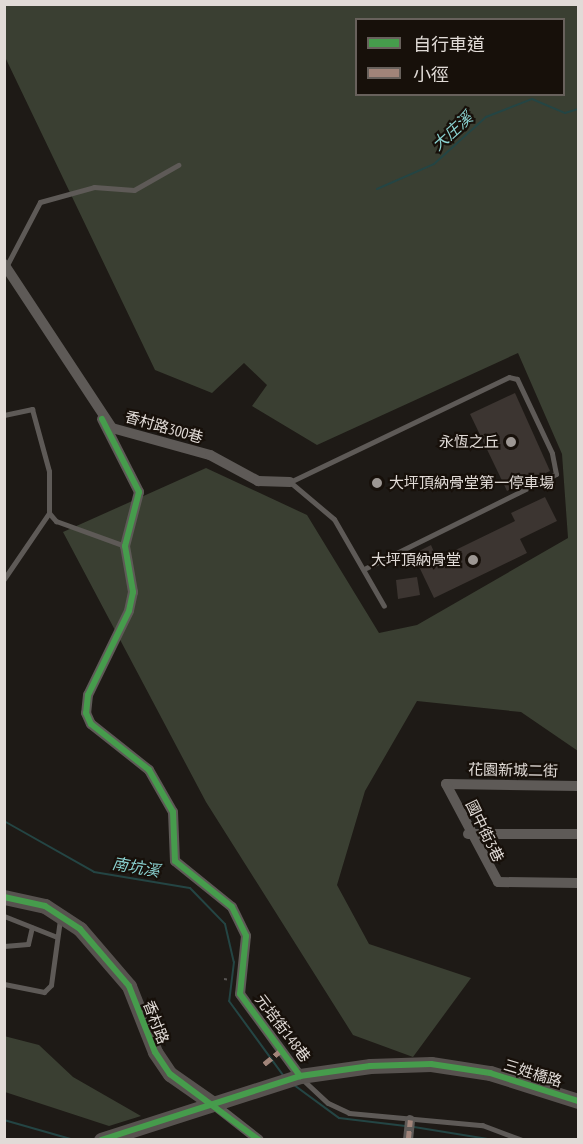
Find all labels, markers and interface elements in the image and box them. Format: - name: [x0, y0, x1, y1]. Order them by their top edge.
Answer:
- legend: [355, 18, 565, 96]
- text: 自行車道: [413, 33, 485, 56]
- text: 小徑: [413, 63, 449, 86]
- water label: 大庄溪: [428, 108, 476, 154]
- street label: 香村路300巷: [123, 407, 205, 447]
- place label: 永恆之丘: [439, 433, 499, 451]
- marker: 永恆之丘: [504, 435, 518, 449]
- place label: 大坪頂納骨堂第一停車場: [389, 474, 554, 492]
- marker: 大坪頂納骨堂第一停車場: [370, 476, 384, 490]
- place label: 大坪頂納骨堂: [371, 551, 461, 569]
- marker: 大坪頂納骨堂: [466, 553, 480, 567]
- street label: 花園新城二街: [468, 760, 558, 780]
- street label: 國中街3巷: [462, 797, 508, 865]
- water label: 南坑溪: [111, 853, 161, 881]
- street label: 元培街148巷: [252, 991, 314, 1065]
- street label: 香村路: [140, 998, 172, 1046]
- street label: 三姓橋路: [502, 1056, 564, 1090]

